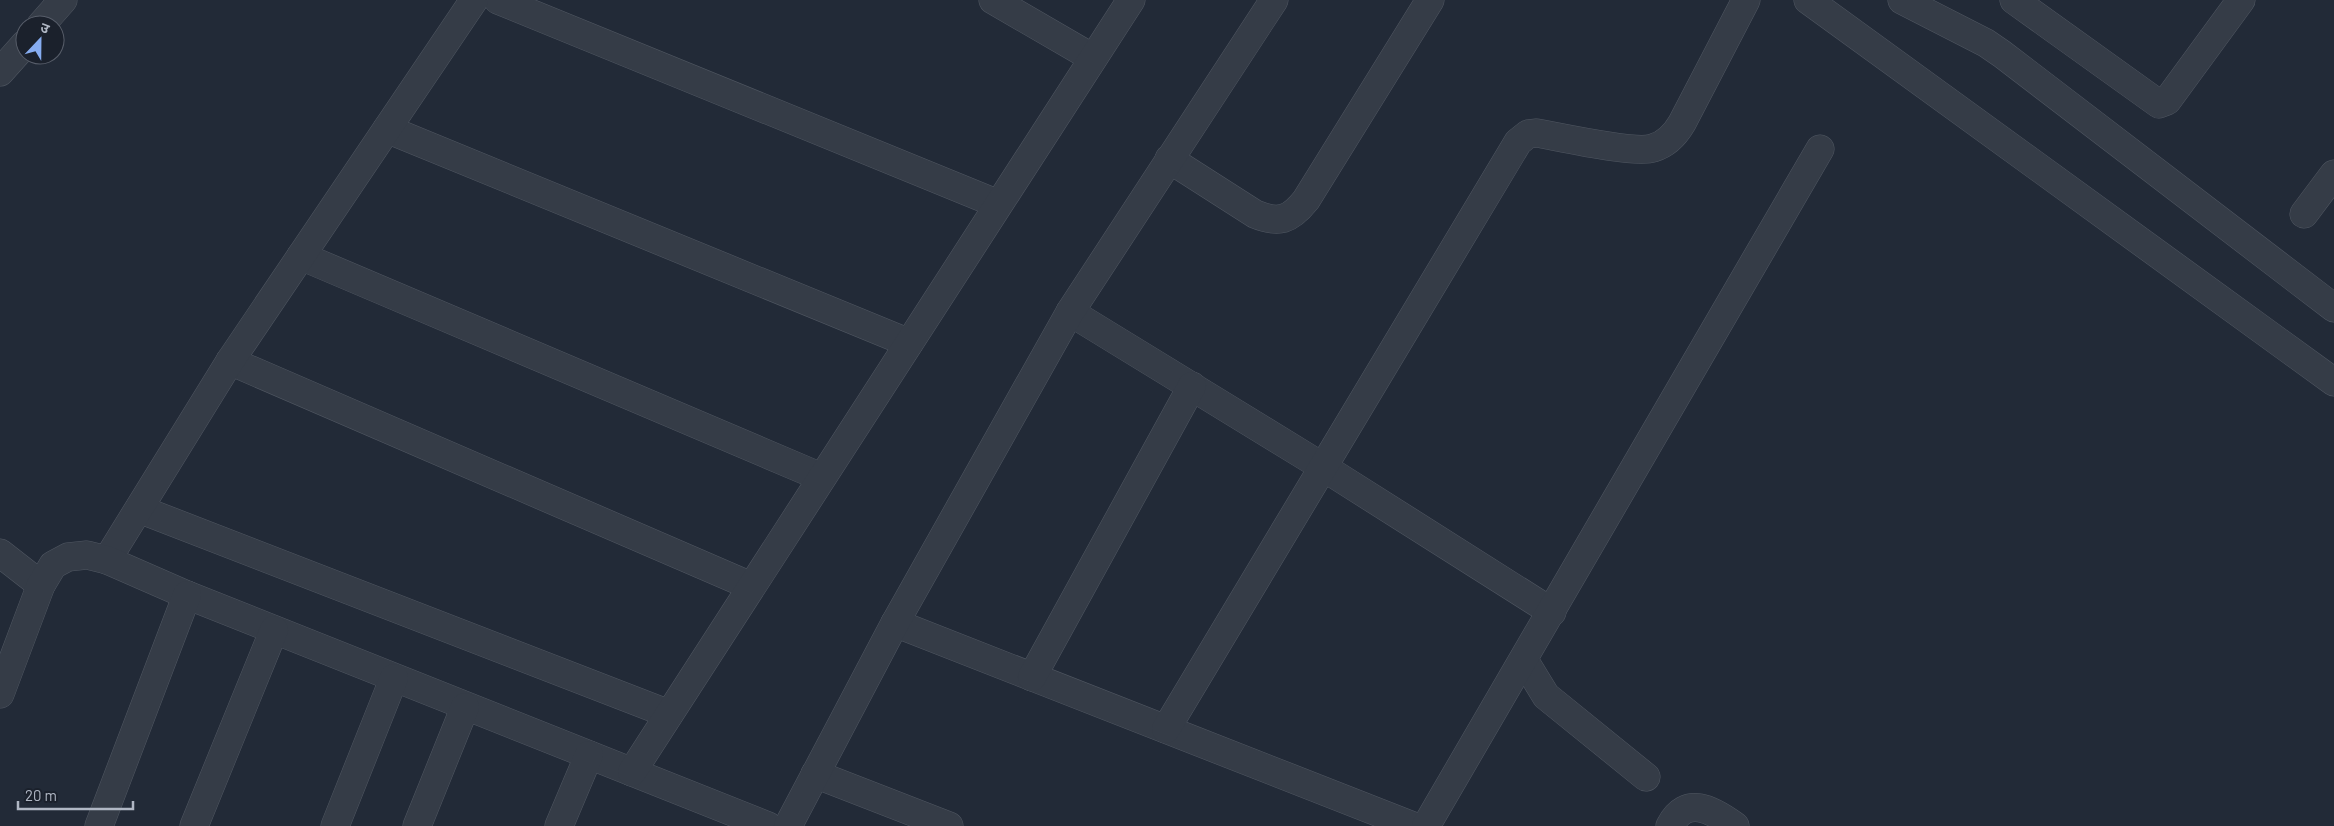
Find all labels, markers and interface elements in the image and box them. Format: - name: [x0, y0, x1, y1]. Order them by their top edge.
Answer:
- north arrow: [15, 15, 65, 65]
- text: उ: [38, 18, 53, 37]
- scale bar: [18, 778, 132, 810]
- text: 20 m: [25, 786, 57, 804]

